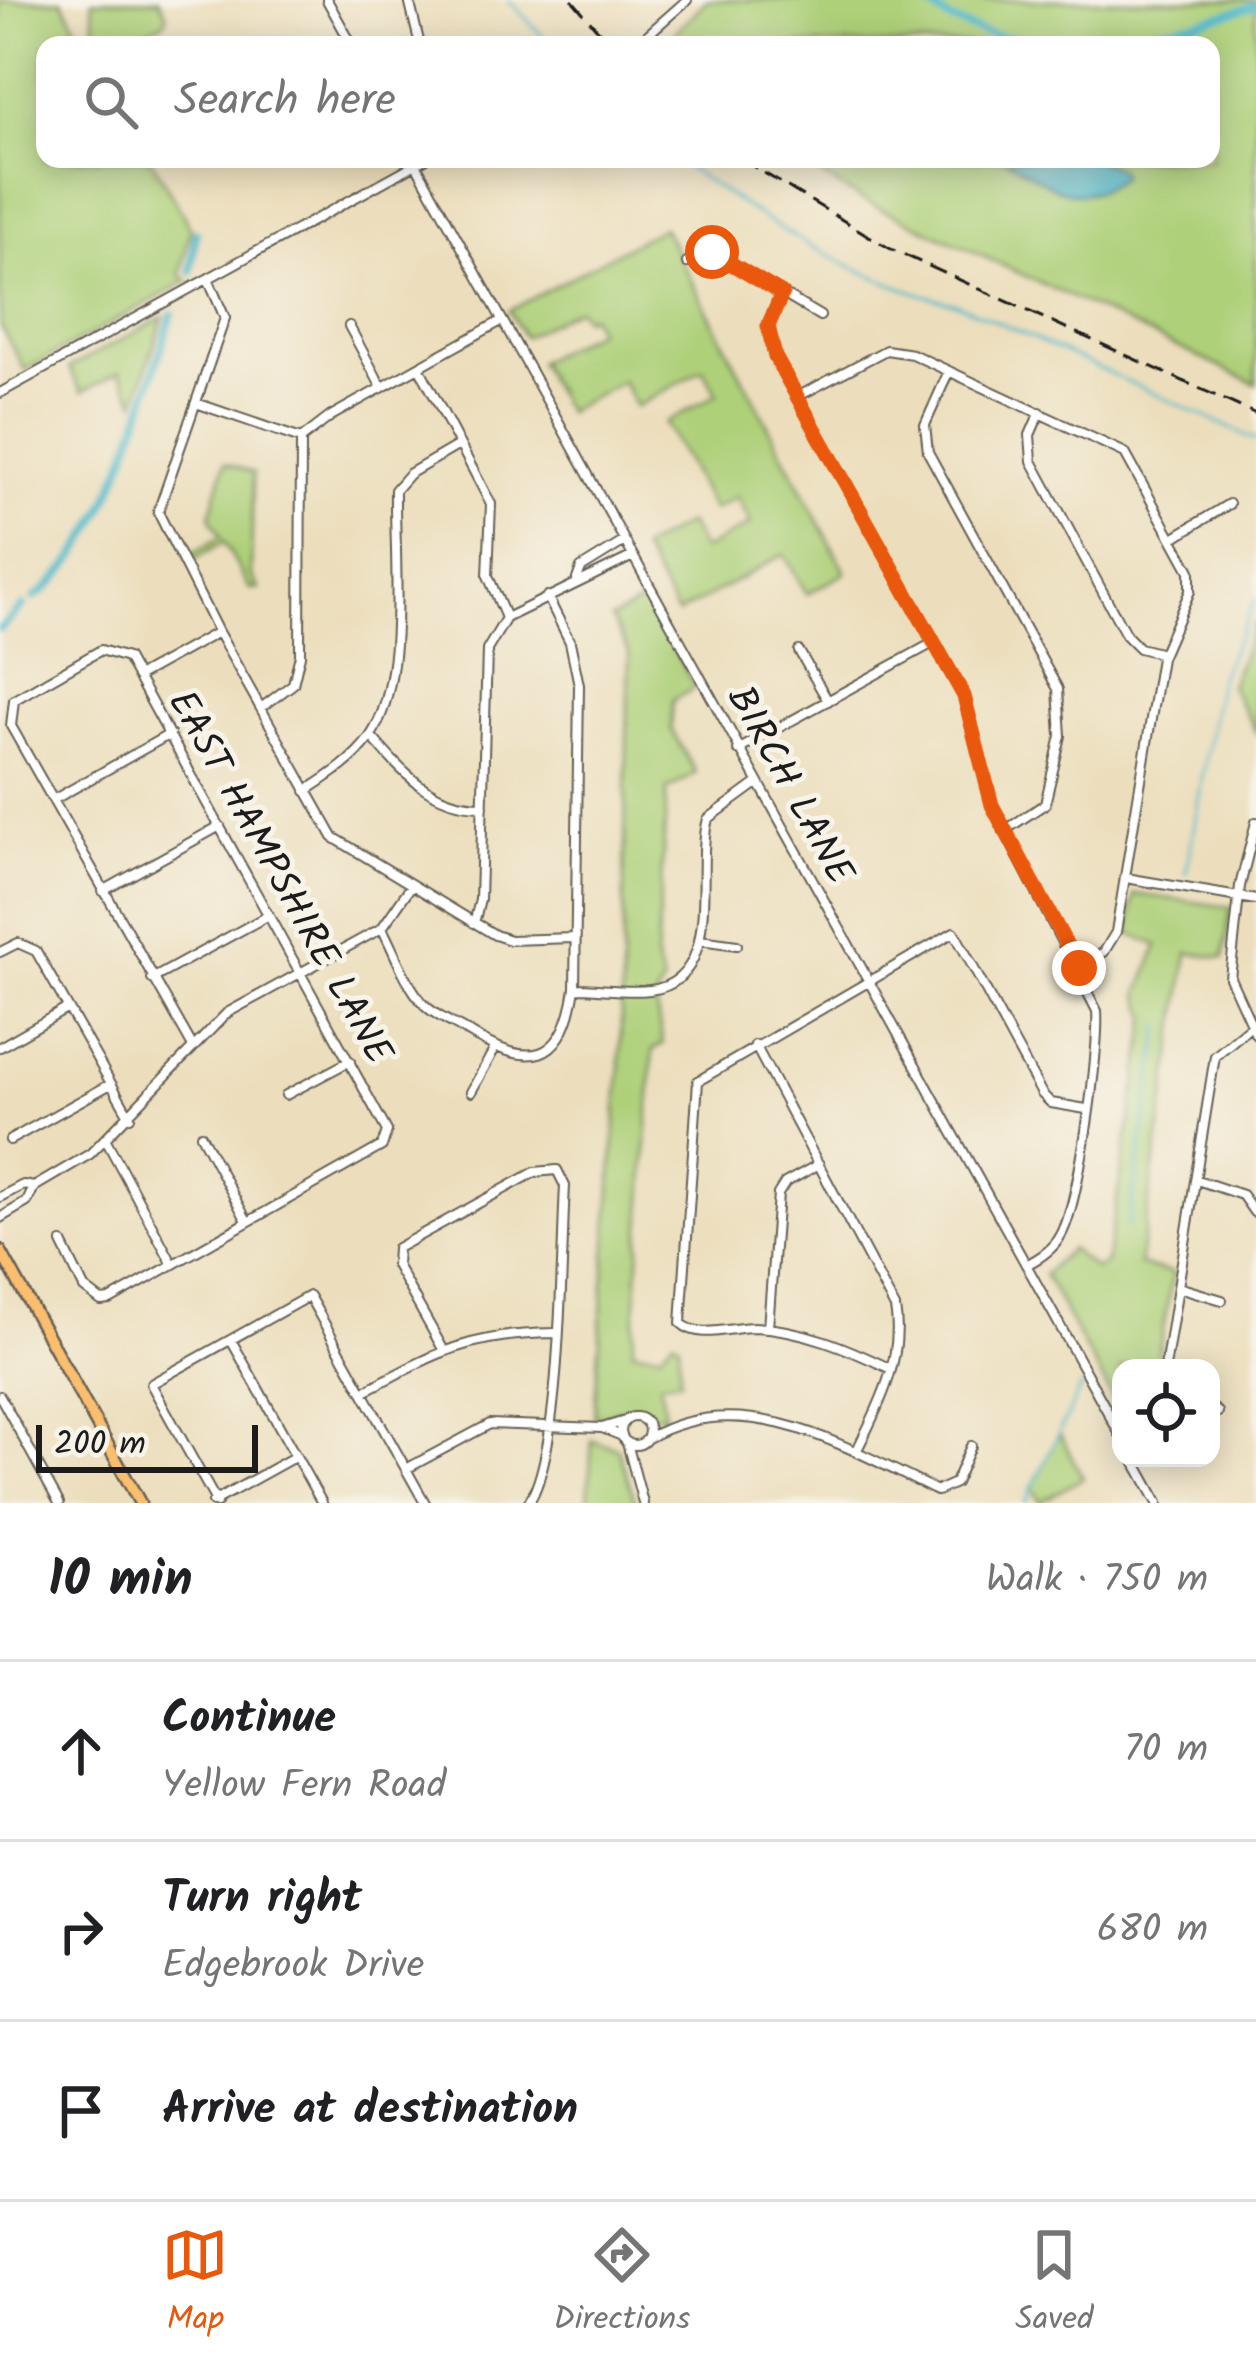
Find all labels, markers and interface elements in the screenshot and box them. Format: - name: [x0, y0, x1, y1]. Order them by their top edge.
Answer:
- search box: [36, 36, 1220, 168]
- text: Search here: [174, 66, 396, 138]
- icon: search: [78, 69, 144, 135]
- route start: [685, 225, 739, 279]
- street label: BIRCH LANE: [708, 675, 869, 898]
- street label: EAST HAMPSHIRE LANE: [150, 679, 408, 1078]
- route end: [1052, 941, 1106, 995]
- map controls: [1112, 1359, 1220, 1467]
- button: locate: [1112, 1359, 1220, 1467]
- scale bar: [36, 1419, 258, 1472]
- text: 200 m: [54, 1419, 146, 1472]
- text: 10 min: [48, 1541, 192, 1622]
- text: Walk · 750 m: [986, 1550, 1208, 1612]
- text: Continue: [162, 1684, 336, 1756]
- icon: ahead: [48, 1718, 114, 1784]
- text: 70 m: [1124, 1720, 1208, 1782]
- text: Yellow Fern Road: [162, 1756, 446, 1818]
- text: Turn right: [162, 1864, 362, 1936]
- icon: right: [48, 1898, 114, 1964]
- text: 680 m: [1097, 1900, 1208, 1962]
- text: Edgebrook Drive: [162, 1936, 424, 1998]
- text: Arrive at destination: [162, 2075, 578, 2147]
- icon: arrive: [48, 2078, 114, 2144]
- tab: Map: [162, 2222, 228, 2347]
- tab: Directions: [553, 2222, 690, 2347]
- tab: Saved: [1015, 2222, 1094, 2347]

